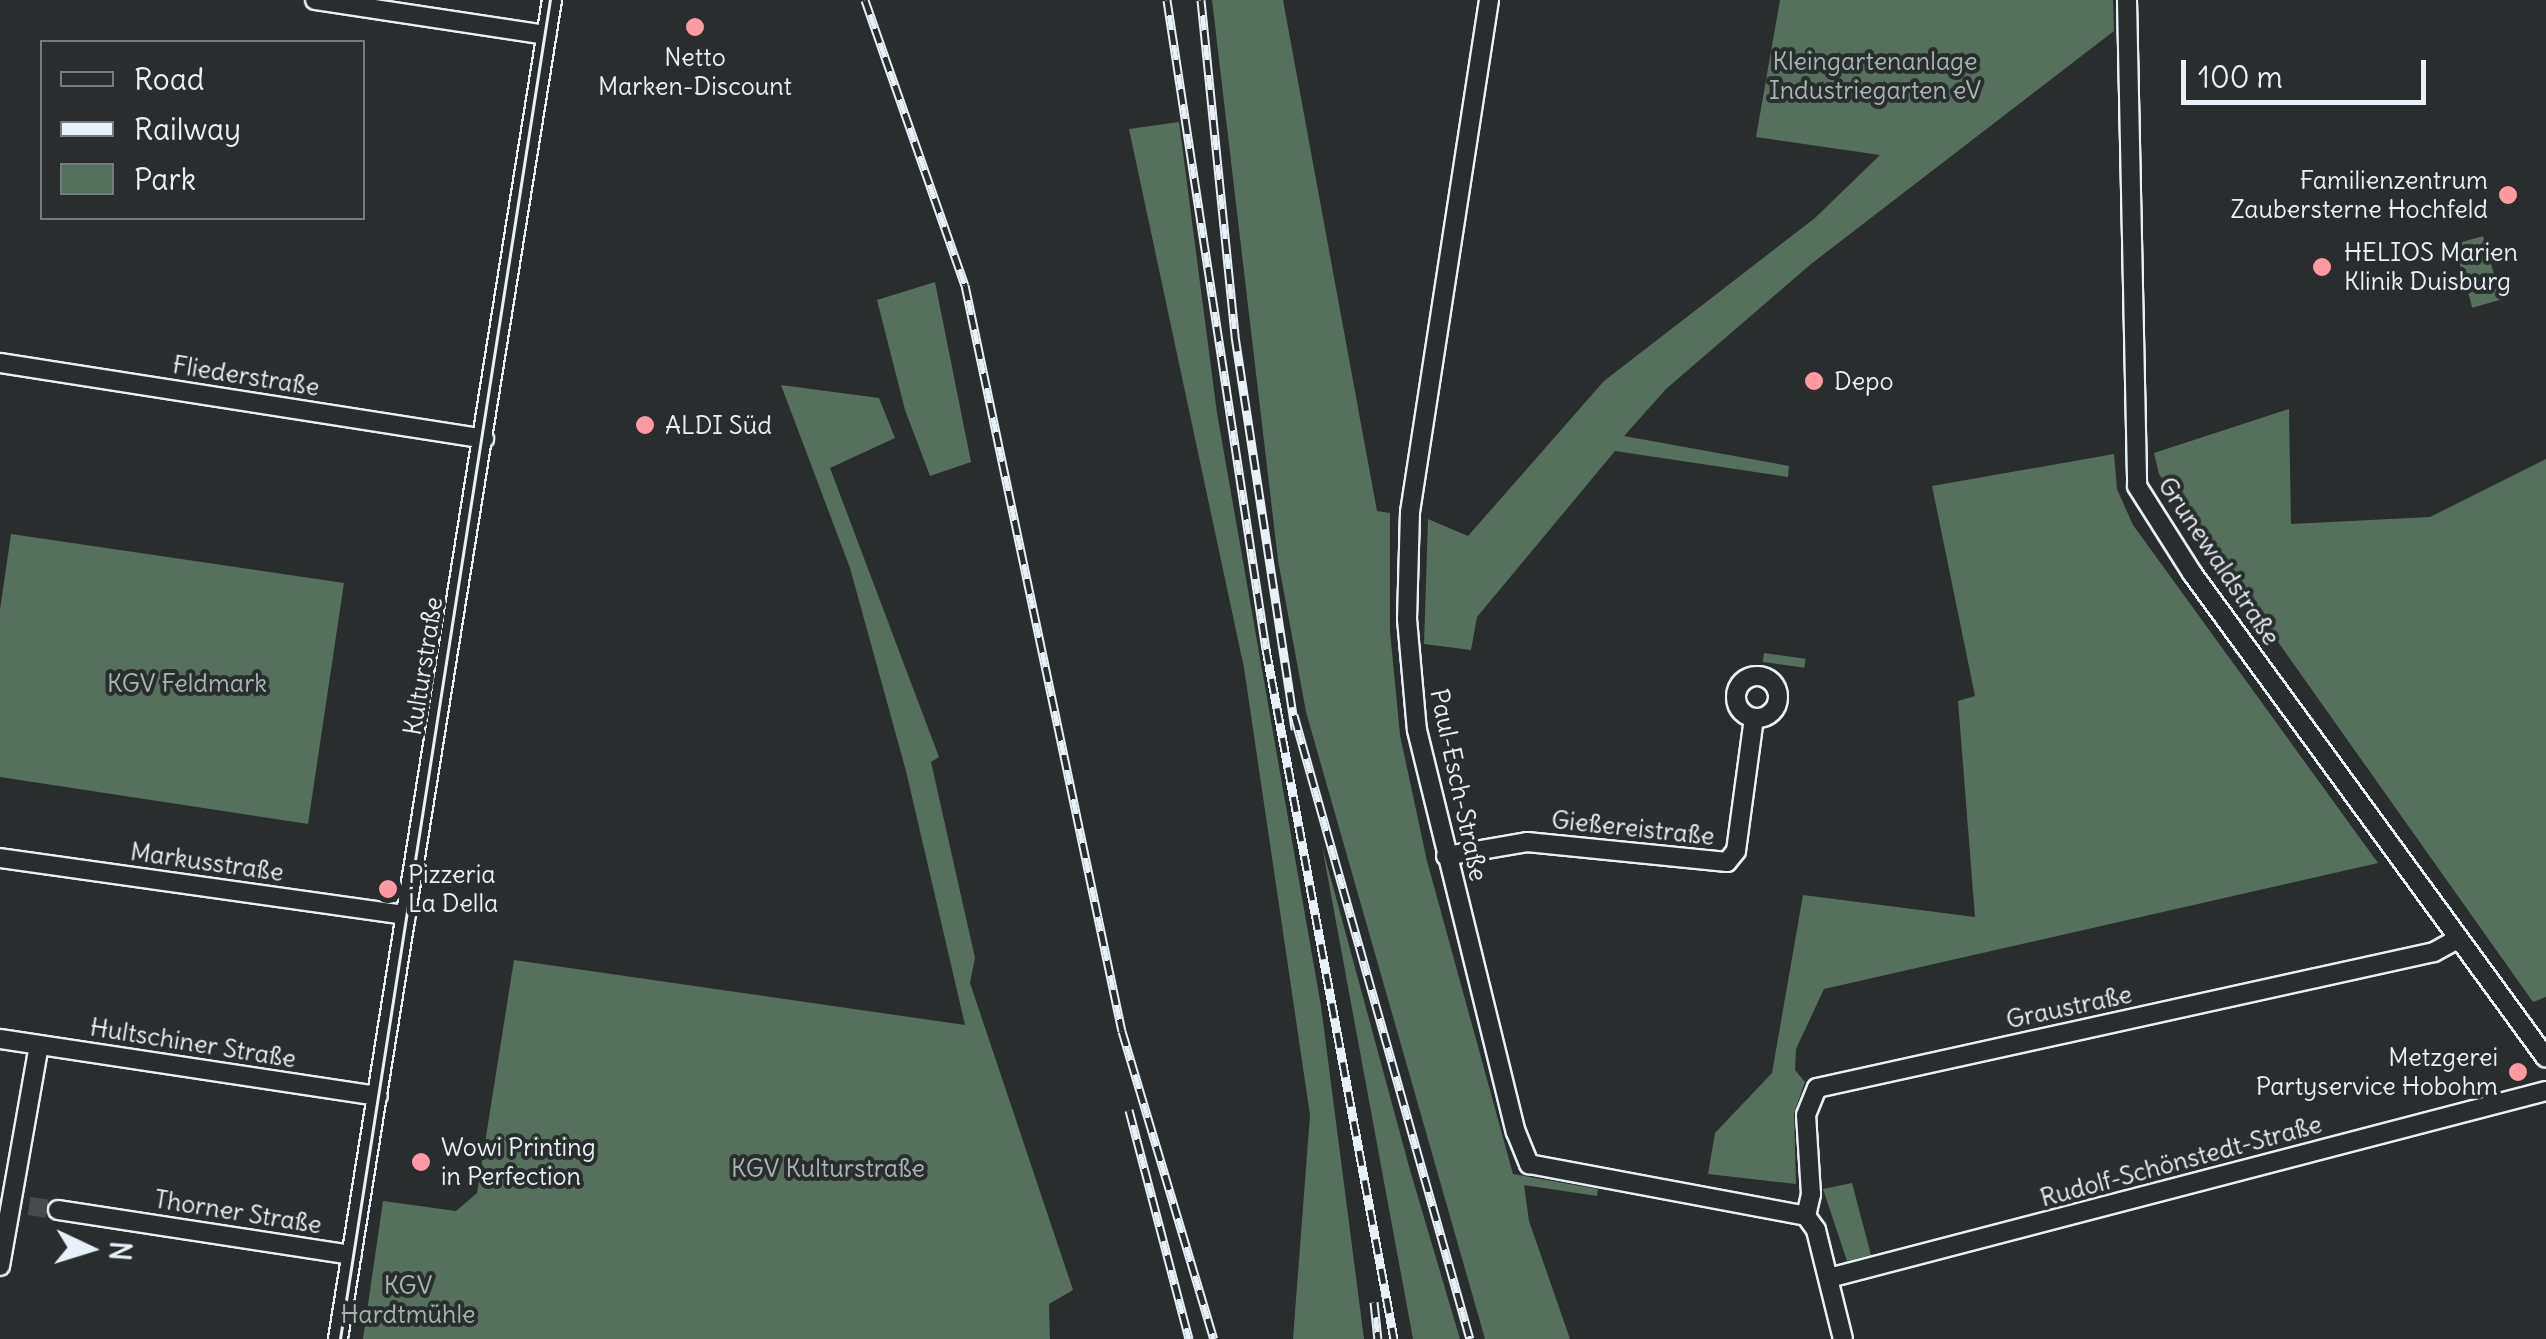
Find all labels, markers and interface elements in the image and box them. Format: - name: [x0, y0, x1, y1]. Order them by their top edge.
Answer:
- marker: Netto Marken-Discount: [684, 16, 706, 38]
- legend: [40, 40, 365, 220]
- scale bar: [2186, 40, 2431, 102]
- place label: Netto Marken-Discount: [598, 43, 792, 102]
- park label: Kleingartenanlage Industriegarten eV: [1769, 47, 1981, 106]
- text: 100 m: [2198, 58, 2283, 96]
- text: Road: [134, 60, 204, 98]
- text: Railway: [134, 110, 241, 148]
- text: Park: [134, 160, 196, 198]
- place label: Familienzentrum Zaubersterne Hochfeld: [2231, 166, 2488, 225]
- marker: Familienzentrum Zaubersterne Hochfeld: [2497, 184, 2519, 206]
- place label: HELIOS Marien Klinik Duisburg: [2344, 238, 2518, 297]
- marker: HELIOS Marien Klinik Duisburg: [2309, 254, 2335, 280]
- street label: Fliederstraße: [170, 350, 322, 402]
- place label: Depo: [1834, 366, 1893, 396]
- marker: Depo: [1803, 370, 1825, 392]
- place label: ALDI Süd: [665, 410, 772, 440]
- marker: ALDI Süd: [634, 414, 656, 436]
- street label: Grunewaldstraße: [2152, 471, 2286, 651]
- street label: Kulturstraße: [397, 595, 449, 737]
- park label: KGV Feldmark: [107, 668, 267, 698]
- street label: Paul-Esch-Straße: [1424, 686, 1494, 884]
- street label: Gießereistraße: [1550, 805, 1716, 851]
- street label: Markusstraße: [128, 836, 286, 888]
- place label: Pizzeria La Della: [408, 860, 498, 919]
- marker: Pizzeria La Della: [377, 878, 399, 900]
- street label: Graustraße: [2003, 979, 2135, 1035]
- street label: Hultschiner Straße: [88, 1012, 298, 1074]
- place label: Metzgerei Partyservice Hobohm: [2256, 1043, 2498, 1102]
- marker: Metzgerei Partyservice Hobohm: [2507, 1061, 2529, 1083]
- street label: Rudolf-Schönstedt-Straße: [2037, 1109, 2325, 1213]
- place label: Wowi Printing in Perfection: [441, 1133, 596, 1192]
- marker: Wowi Printing in Perfection: [410, 1151, 432, 1173]
- park label: KGV Kulturstraße: [731, 1153, 925, 1183]
- street label: Thorner Straße: [152, 1184, 324, 1240]
- north arrow: [40, 1199, 140, 1299]
- text: N: [101, 1240, 139, 1262]
- park label: KGV Hardtmühle: [340, 1271, 476, 1330]

